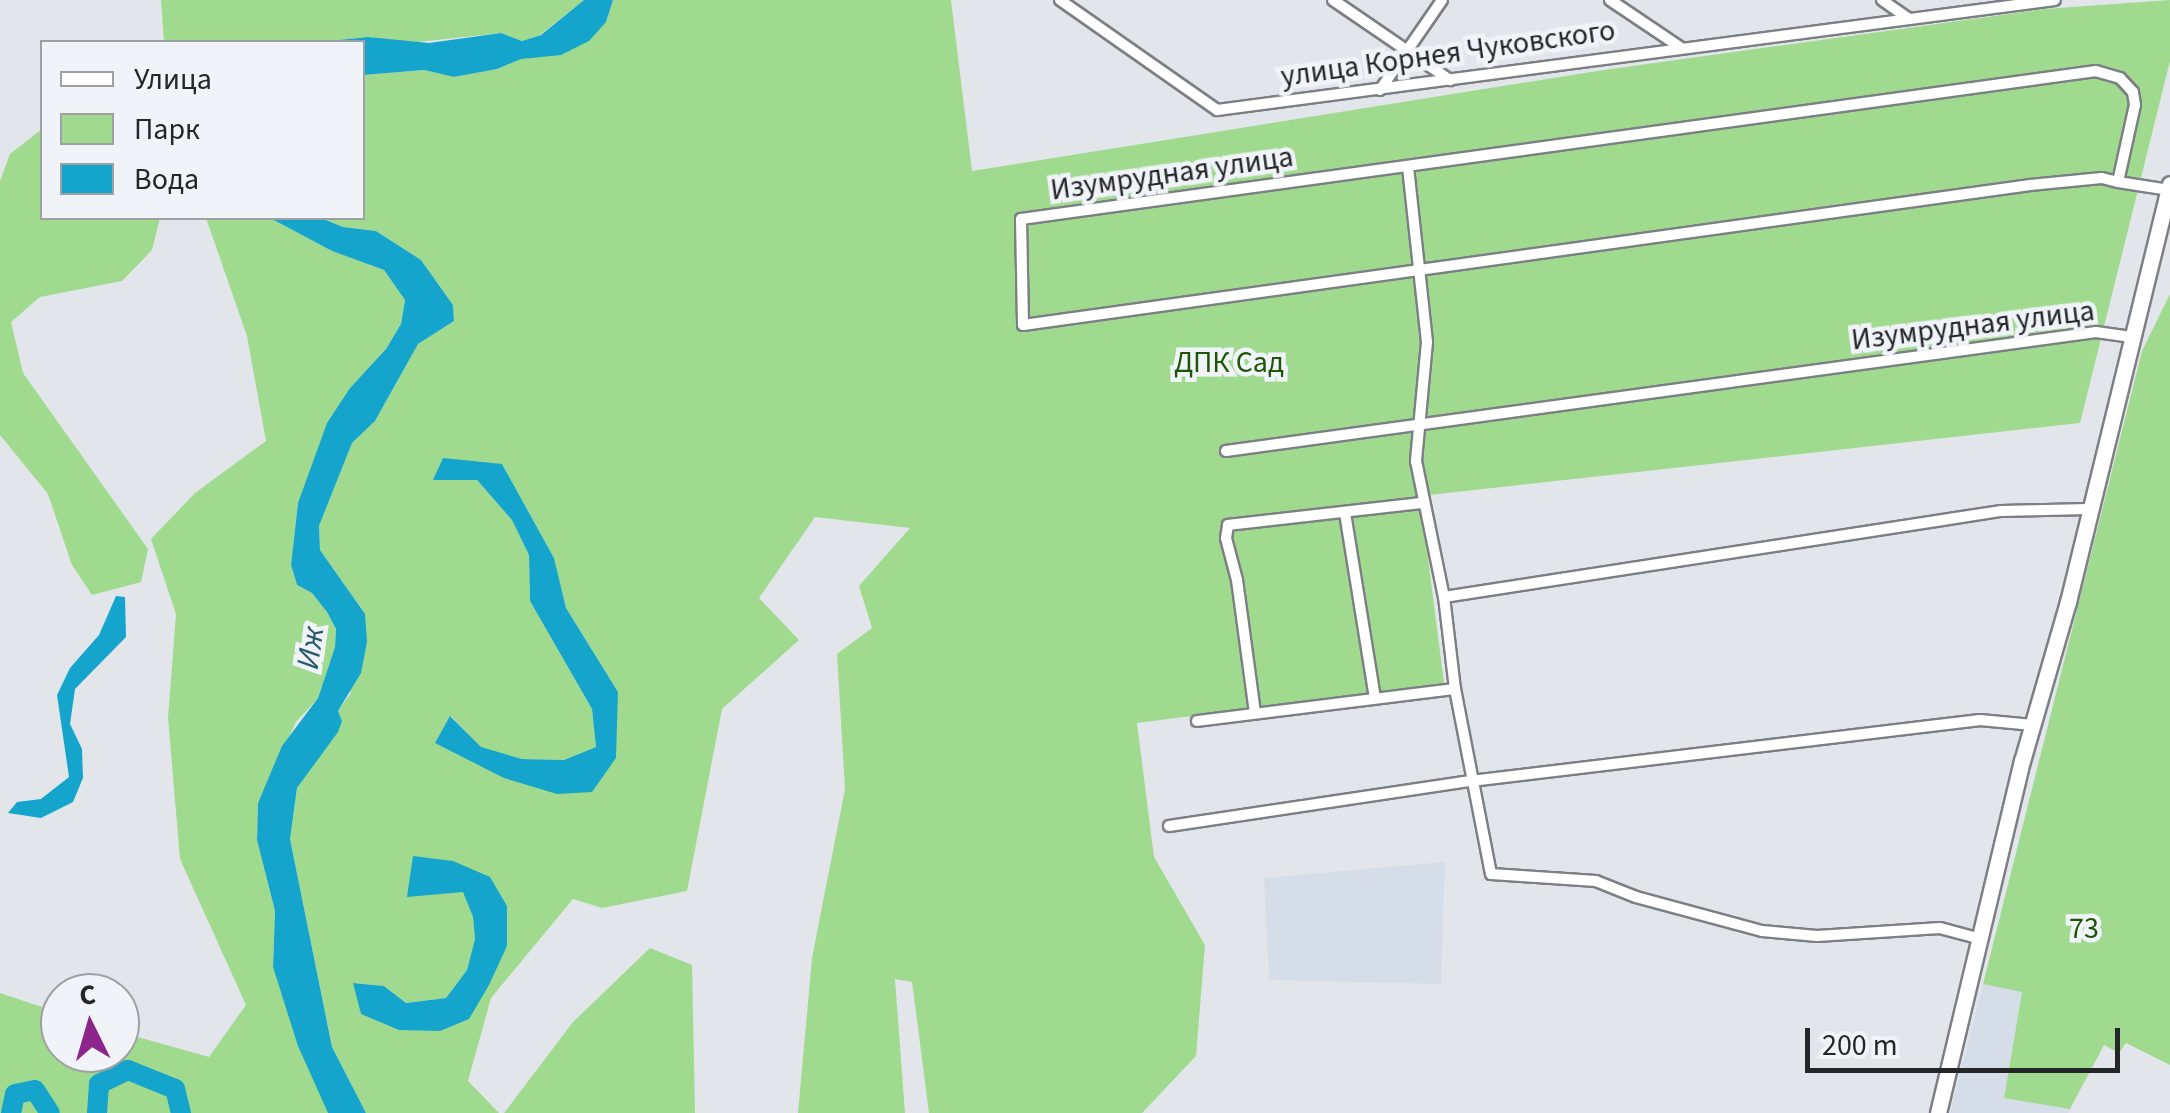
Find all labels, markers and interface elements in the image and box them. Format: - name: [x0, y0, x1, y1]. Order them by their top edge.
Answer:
- street label: улица Корнея Чуковского: [1279, 13, 1617, 95]
- legend: [40, 40, 365, 220]
- text: Улица: [134, 58, 212, 101]
- text: Парк: [134, 108, 200, 151]
- street label: Изумрудная улица: [1048, 139, 1296, 209]
- text: Вода: [134, 158, 199, 201]
- street label: Изумрудная улица: [1849, 293, 2097, 359]
- park label: ДПК Сад: [1174, 345, 1284, 381]
- water label: Иж: [289, 624, 333, 672]
- park label: 73: [2069, 911, 2099, 947]
- north arrow: [40, 973, 140, 1073]
- text: С: [78, 974, 97, 1016]
- scale bar: [1810, 1008, 2125, 1070]
- text: 200 m: [1822, 1024, 1898, 1067]

